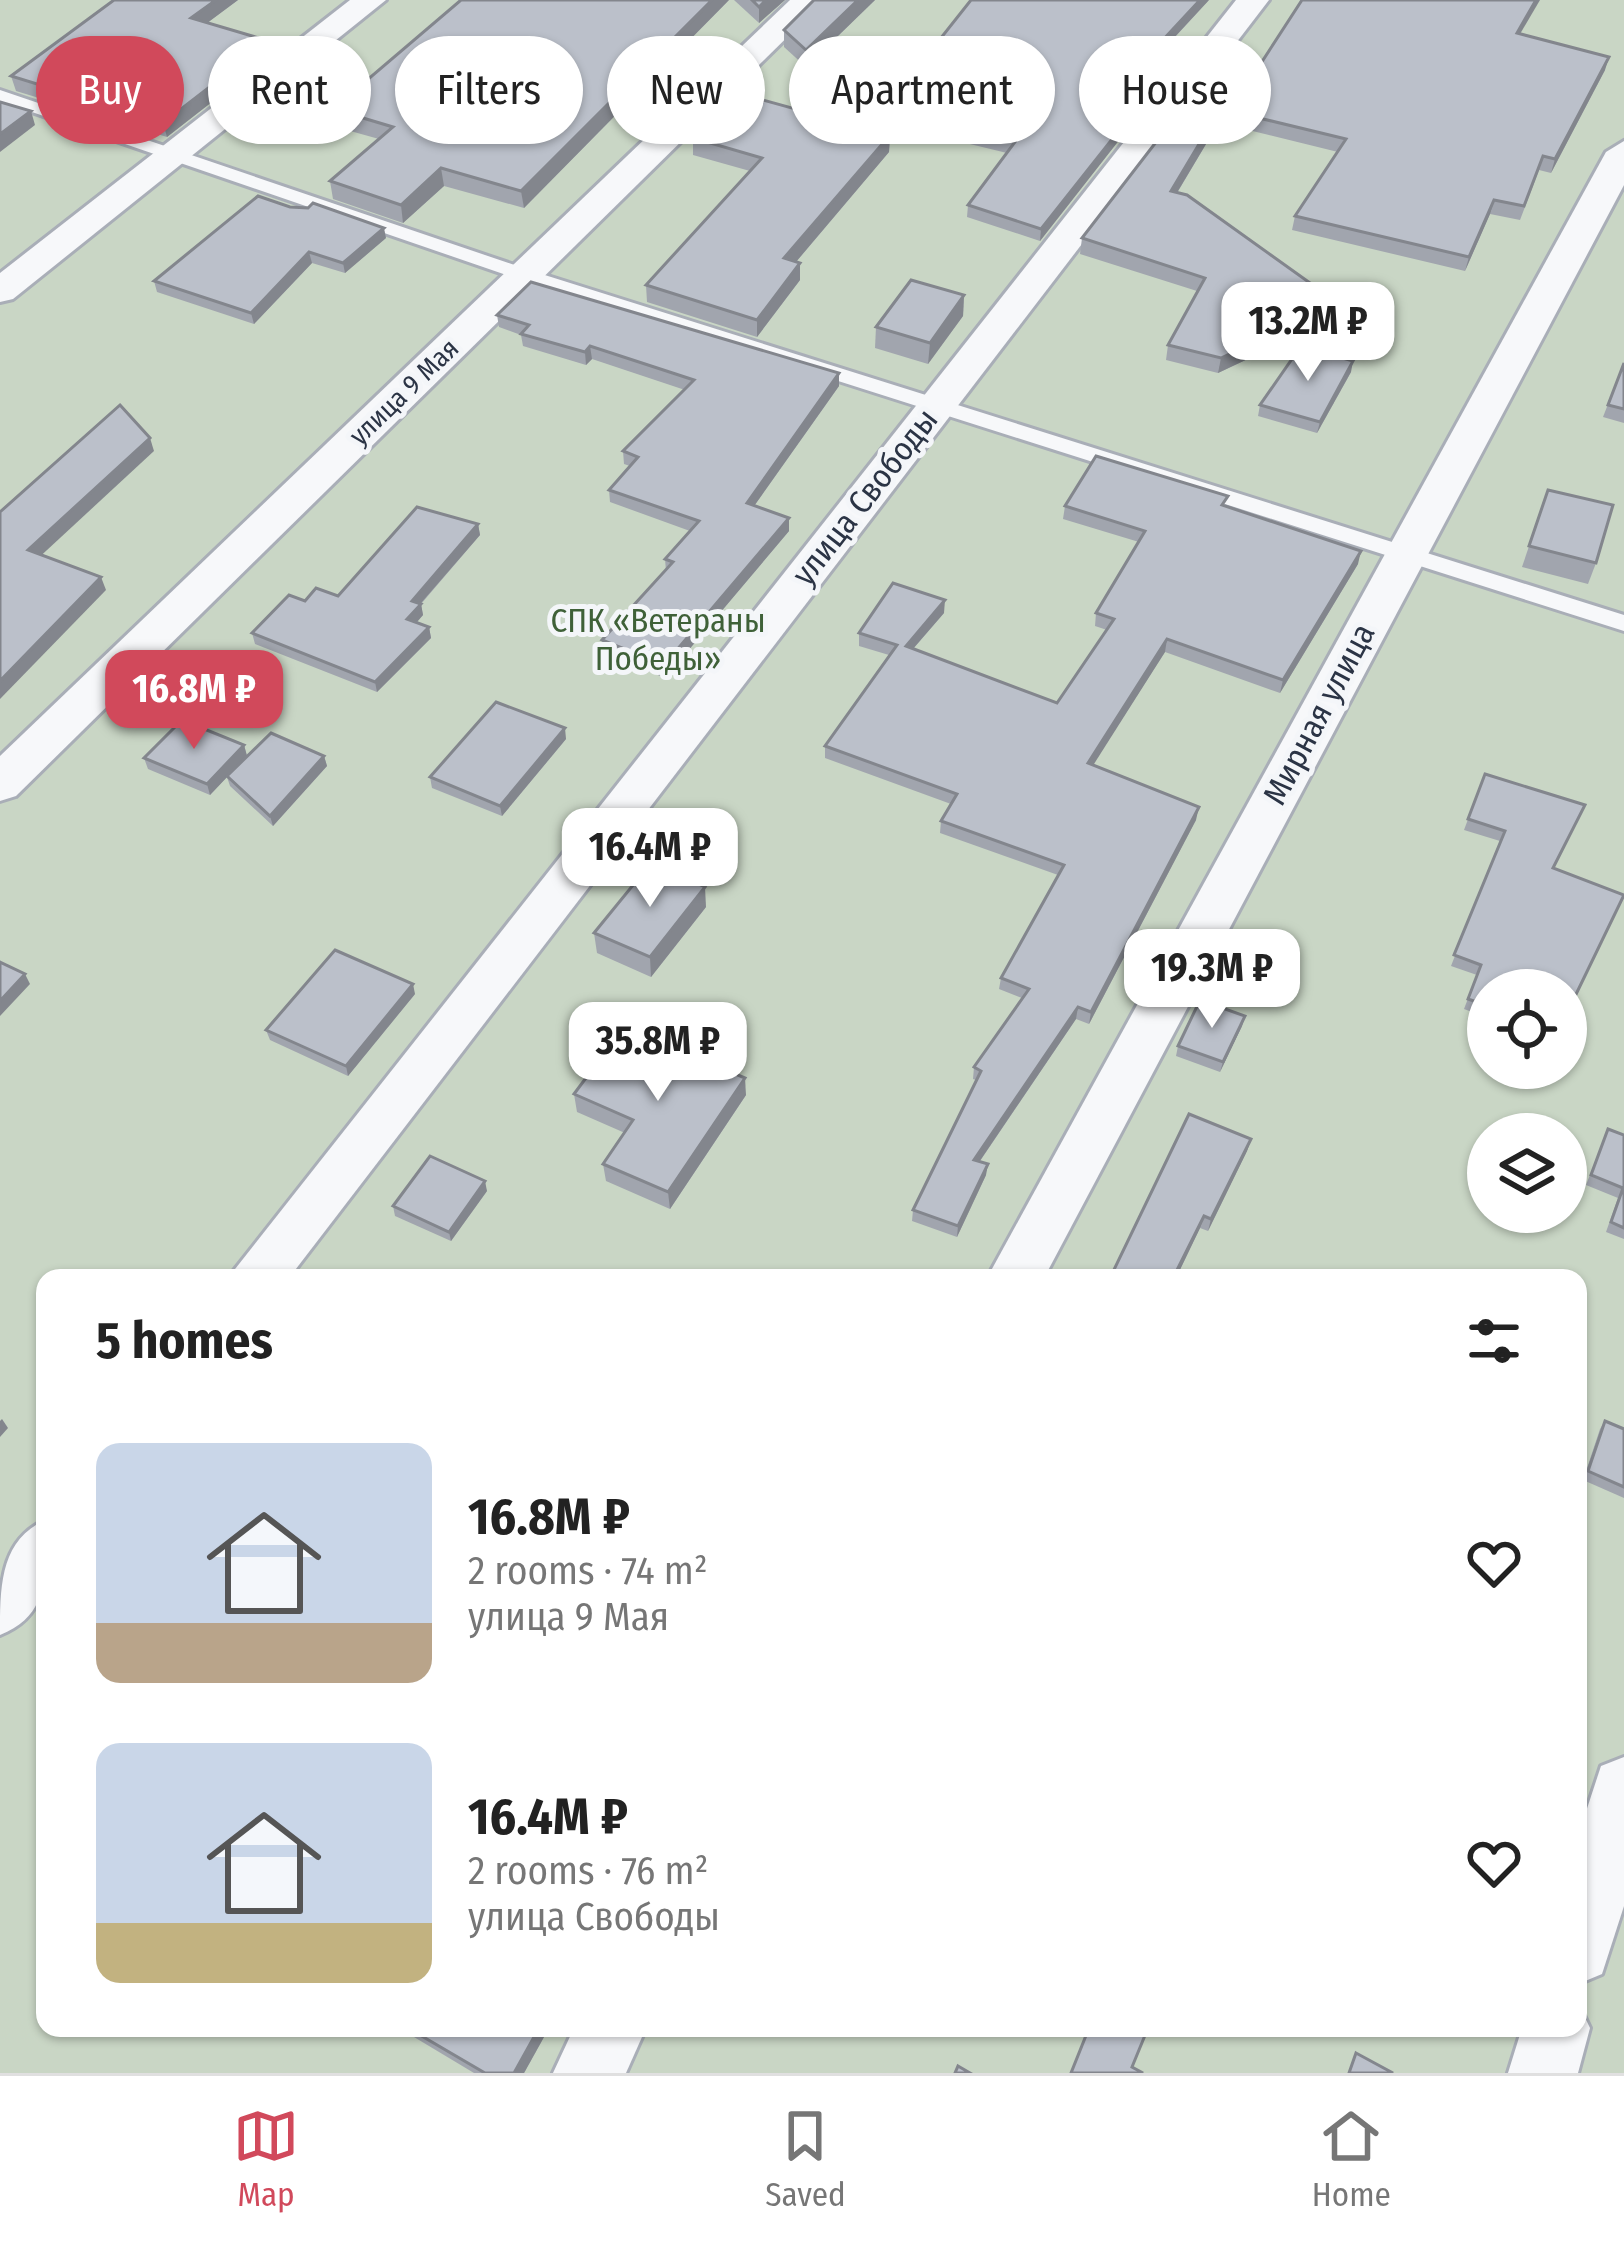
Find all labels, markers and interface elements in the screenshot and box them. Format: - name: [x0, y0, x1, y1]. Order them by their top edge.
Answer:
- chip: Buy: [36, 36, 184, 144]
- chip: Rent: [208, 36, 371, 144]
- chip: Filters: [395, 36, 583, 144]
- chip: New: [607, 36, 765, 144]
- chip: Apartment: [789, 36, 1055, 144]
- chip: House: [1079, 36, 1271, 144]
- pin: 13.2M ₽: [1197, 282, 1419, 384]
- text: 13.2M ₽: [1248, 298, 1368, 344]
- street label: улица 9 Мая: [343, 332, 465, 452]
- street label: улица Свободы: [784, 401, 946, 593]
- park label: СПК «Ветераны Победы»: [550, 601, 766, 679]
- street label: Мирная улица: [1255, 617, 1383, 811]
- pin: 16.8M ₽: [83, 650, 305, 752]
- text: 16.8M ₽: [132, 666, 256, 712]
- pin: 16.4M ₽: [539, 808, 761, 910]
- text: 16.4M ₽: [589, 824, 711, 870]
- pin: 19.3M ₽: [1101, 929, 1323, 1031]
- text: 19.3M ₽: [1151, 945, 1273, 991]
- map controls: [1467, 969, 1587, 1233]
- button: locate: [1467, 969, 1587, 1089]
- pin: 35.8M ₽: [547, 1002, 769, 1104]
- text: 35.8M ₽: [596, 1018, 720, 1064]
- button: layers: [1467, 1113, 1587, 1233]
- icon: filters: [1461, 1308, 1527, 1374]
- text: 5 homes: [96, 1310, 273, 1372]
- text: 16.8M ₽: [468, 1486, 630, 1548]
- icon: home: [192, 1491, 336, 1635]
- icon: heart: [1461, 1530, 1527, 1596]
- text: 2 rooms · 74 m²: [468, 1548, 708, 1594]
- text: улица 9 Мая: [468, 1594, 669, 1640]
- text: 16.4M ₽: [468, 1786, 628, 1848]
- icon: home: [192, 1791, 336, 1935]
- icon: heart: [1461, 1830, 1527, 1896]
- text: 2 rooms · 76 m²: [468, 1848, 708, 1894]
- text: улица Свободы: [468, 1894, 720, 1940]
- tab: Map: [233, 2103, 299, 2215]
- tab: Saved: [765, 2103, 846, 2215]
- tab: Home: [1312, 2103, 1391, 2215]

